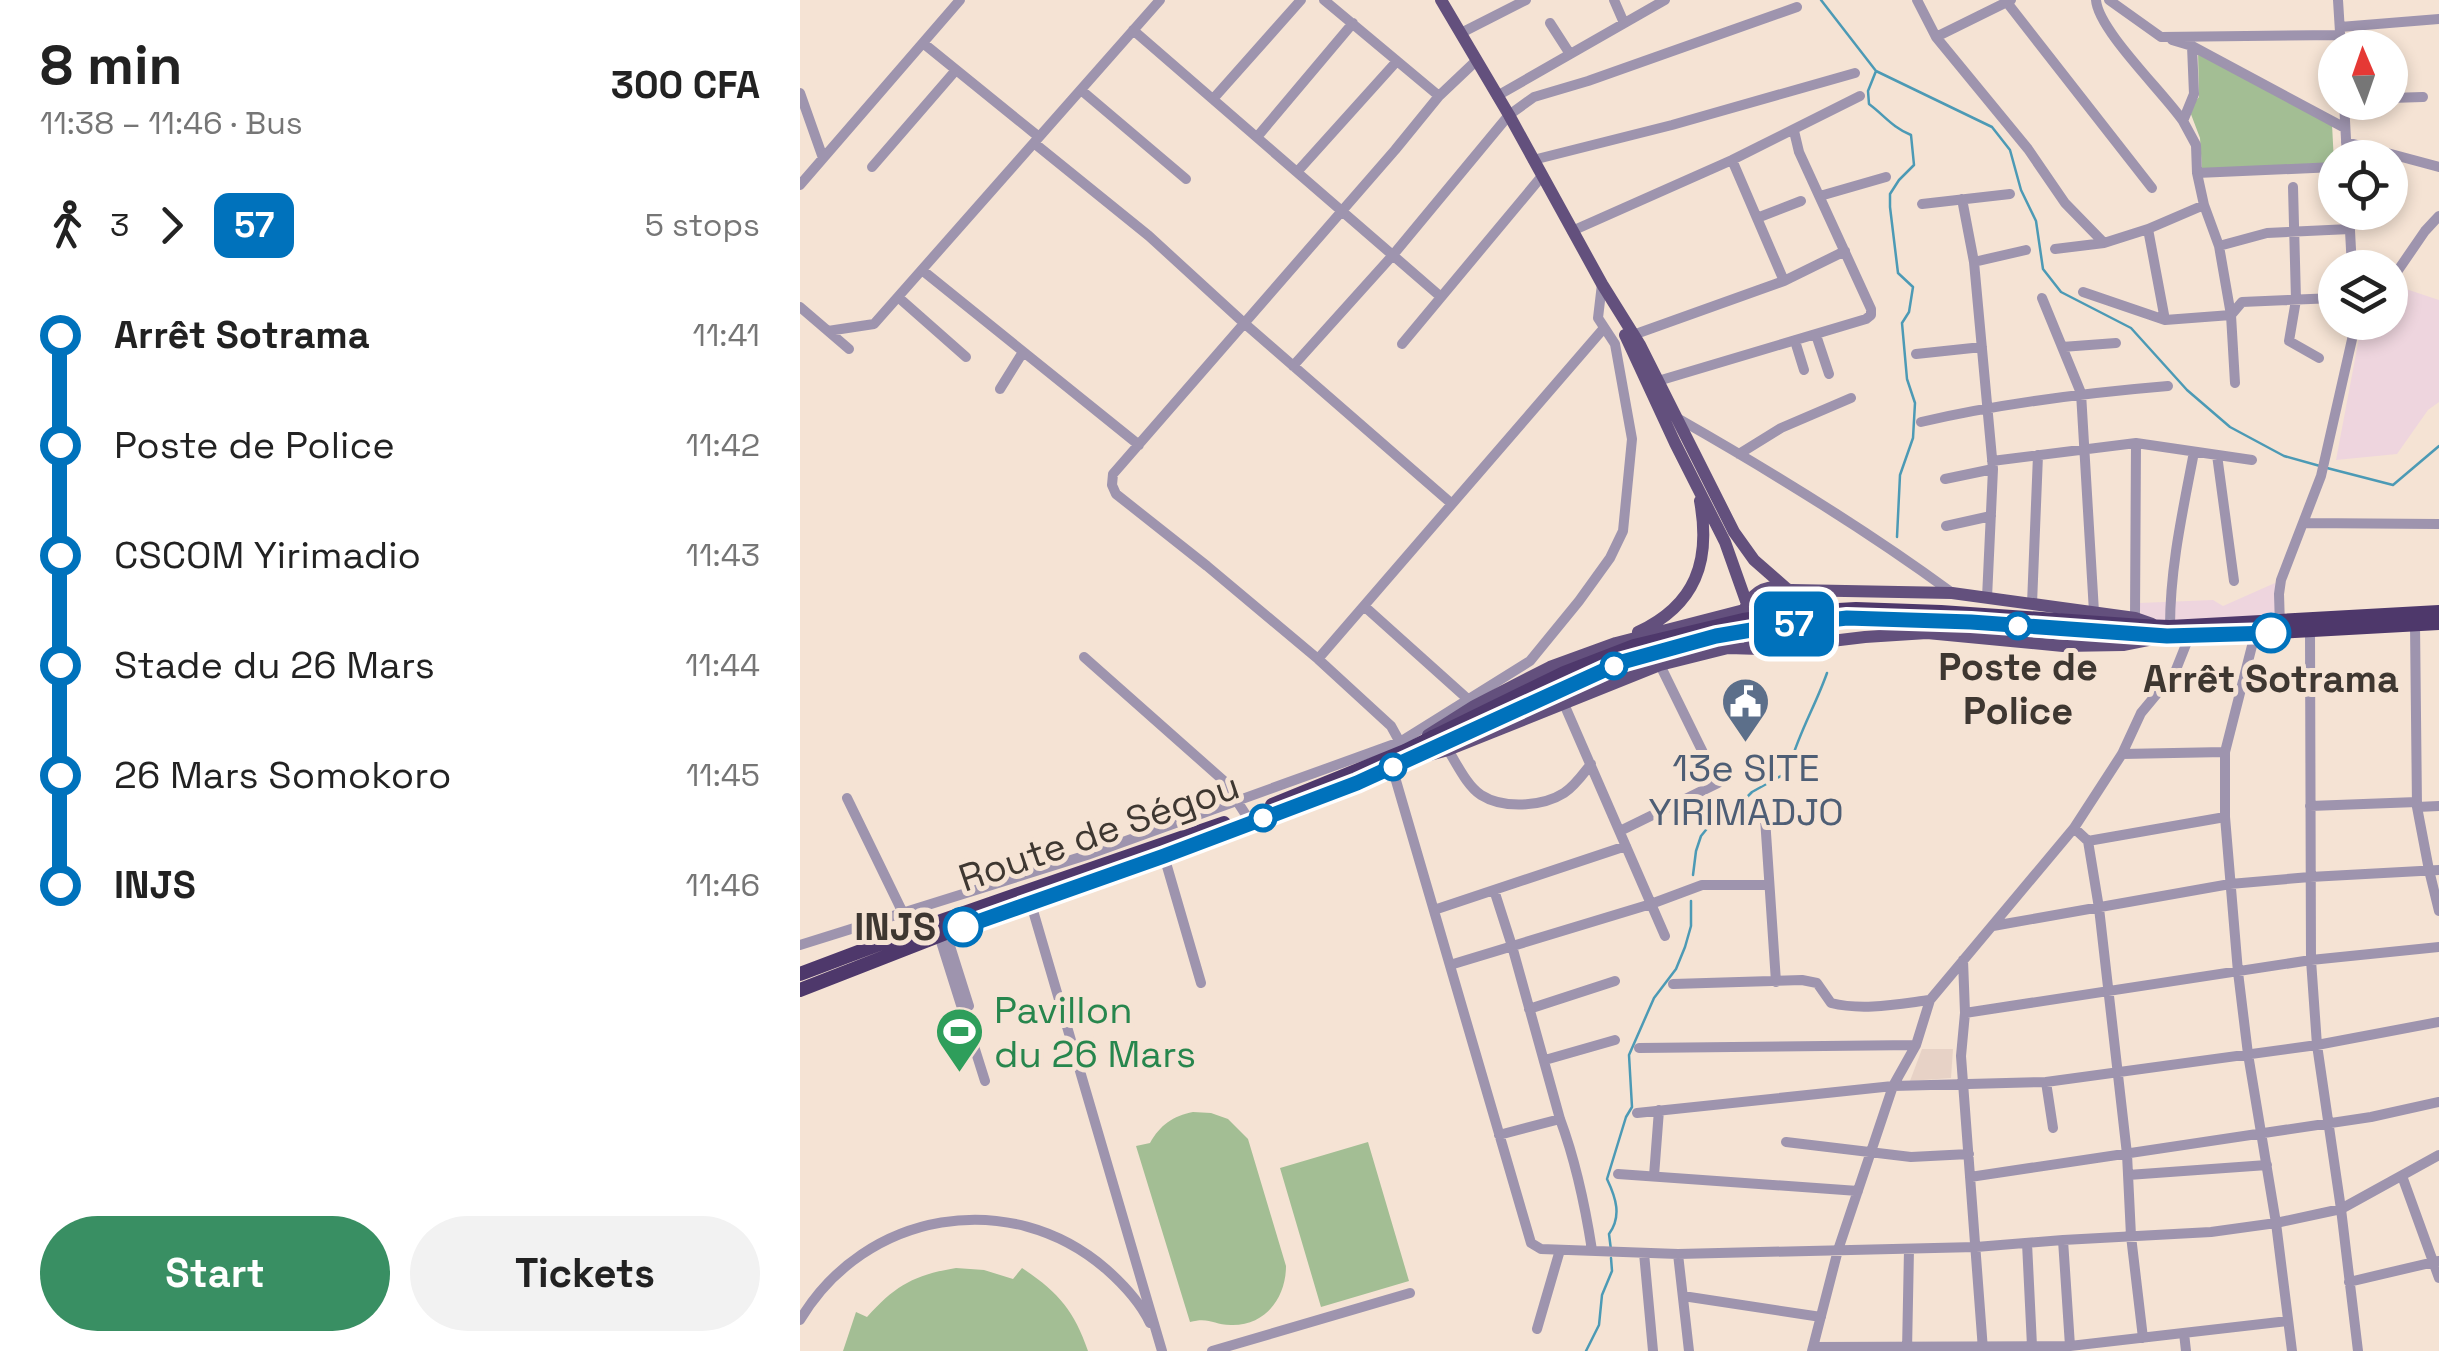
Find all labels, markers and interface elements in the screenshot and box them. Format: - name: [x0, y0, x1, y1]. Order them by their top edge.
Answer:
- text: 8 min: [40, 30, 182, 100]
- north arrow: [2318, 30, 2408, 120]
- map controls: [2318, 30, 2408, 340]
- text: 300 CFA: [611, 61, 760, 109]
- text: 11:38 – 11:46 · Bus: [40, 103, 303, 143]
- button: locate: [2318, 140, 2408, 230]
- icon: walk: [40, 198, 95, 253]
- icon: forward: [144, 198, 199, 253]
- text: 57: [234, 203, 274, 247]
- text: 3: [110, 205, 129, 245]
- text: 5 stops: [645, 205, 760, 245]
- button: layers: [2318, 250, 2408, 340]
- text: Arrêt Sotrama: [114, 311, 370, 359]
- text: 11:41: [693, 315, 760, 355]
- text: Poste de Police: [114, 421, 395, 469]
- text: 11:42: [686, 425, 760, 465]
- text: CSCOM Yirimadio: [114, 531, 421, 579]
- text: 11:43: [686, 535, 760, 575]
- line badge: 57: [1749, 592, 1839, 656]
- text: 57: [1774, 602, 1814, 646]
- marker: Poste de Police: [2005, 613, 2031, 639]
- marker: Arrêt Sotrama: [2252, 614, 2290, 652]
- text: Stade du 26 Mars: [114, 641, 435, 689]
- place label: Poste de Police: [1938, 643, 2098, 735]
- text: 11:44: [685, 645, 760, 685]
- unlabelled marker: [1601, 653, 1627, 679]
- place label: Arrêt Sotrama: [2143, 655, 2399, 703]
- public building icon: 13e SITE YIRIMADJO: [1720, 676, 1772, 744]
- place label: 13e SITE YIRIMADJO: [1648, 744, 1844, 836]
- text: 26 Mars Somokoro: [114, 751, 451, 799]
- unlabelled marker: [1380, 754, 1406, 780]
- text: 11:45: [686, 755, 760, 795]
- street label: Route de Ségou: [952, 762, 1246, 902]
- unlabelled marker: [1250, 805, 1276, 831]
- text: INJS: [114, 861, 196, 909]
- text: 11:46: [686, 865, 760, 905]
- place label: INJS: [854, 903, 936, 951]
- marker: INJS: [944, 908, 982, 946]
- place label: Pavillon du 26 Mars: [994, 986, 1196, 1078]
- sports icon: Pavillon du 26 Mars: [933, 1006, 985, 1074]
- button: Start: [40, 1216, 390, 1331]
- button: Tickets: [410, 1216, 760, 1331]

